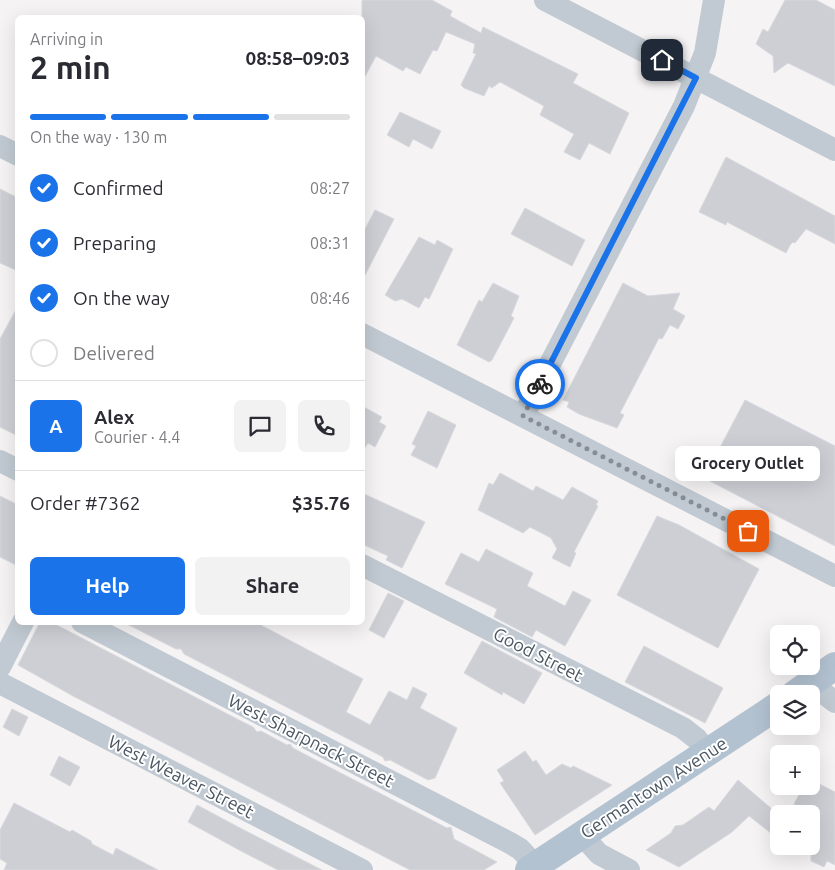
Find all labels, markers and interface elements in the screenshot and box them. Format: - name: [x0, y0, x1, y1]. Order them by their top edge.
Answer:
- text: Arriving in: [30, 30, 103, 48]
- pin: [641, 39, 683, 81]
- icon: home: [648, 46, 676, 74]
- text: 08:58–09:03: [245, 47, 350, 69]
- text: 2 min: [30, 49, 111, 85]
- text: On the way · 130 m: [30, 128, 167, 146]
- icon: check: [30, 174, 58, 202]
- text: Confirmed: [73, 177, 164, 199]
- text: 08:27: [310, 179, 350, 197]
- icon: check: [30, 229, 58, 257]
- text: Preparing: [73, 232, 157, 254]
- text: 08:31: [310, 234, 350, 252]
- icon: check: [30, 284, 58, 312]
- text: On the way: [73, 287, 170, 309]
- text: 08:46: [310, 289, 350, 307]
- text: Delivered: [73, 342, 155, 364]
- courier: [515, 359, 565, 409]
- icon: bike: [526, 370, 554, 398]
- button: chat: [234, 400, 286, 452]
- button: phone: [298, 400, 350, 452]
- text: Alex: [94, 406, 134, 428]
- text: A: [49, 415, 63, 437]
- text: Courier · 4.4: [94, 428, 180, 446]
- callout: Grocery Outlet: [676, 446, 820, 481]
- text: Grocery Outlet: [691, 454, 804, 472]
- text: Order #7362: [30, 492, 140, 514]
- text: $35.76: [292, 492, 350, 514]
- pin: [727, 510, 769, 552]
- icon: bag: [734, 517, 762, 545]
- button: Help: [30, 557, 185, 615]
- button: Share: [195, 557, 350, 615]
- street label: Good Street: [490, 623, 587, 685]
- map controls: [770, 625, 820, 855]
- button: locate: [770, 625, 820, 675]
- button: layers: [770, 685, 820, 735]
- street label: West Sharpnack Street: [225, 690, 398, 791]
- street label: West Weaver Street: [105, 731, 258, 822]
- street label: Germantown Avenue: [577, 732, 730, 842]
- button: +: [770, 745, 820, 795]
- button: −: [770, 805, 820, 855]

